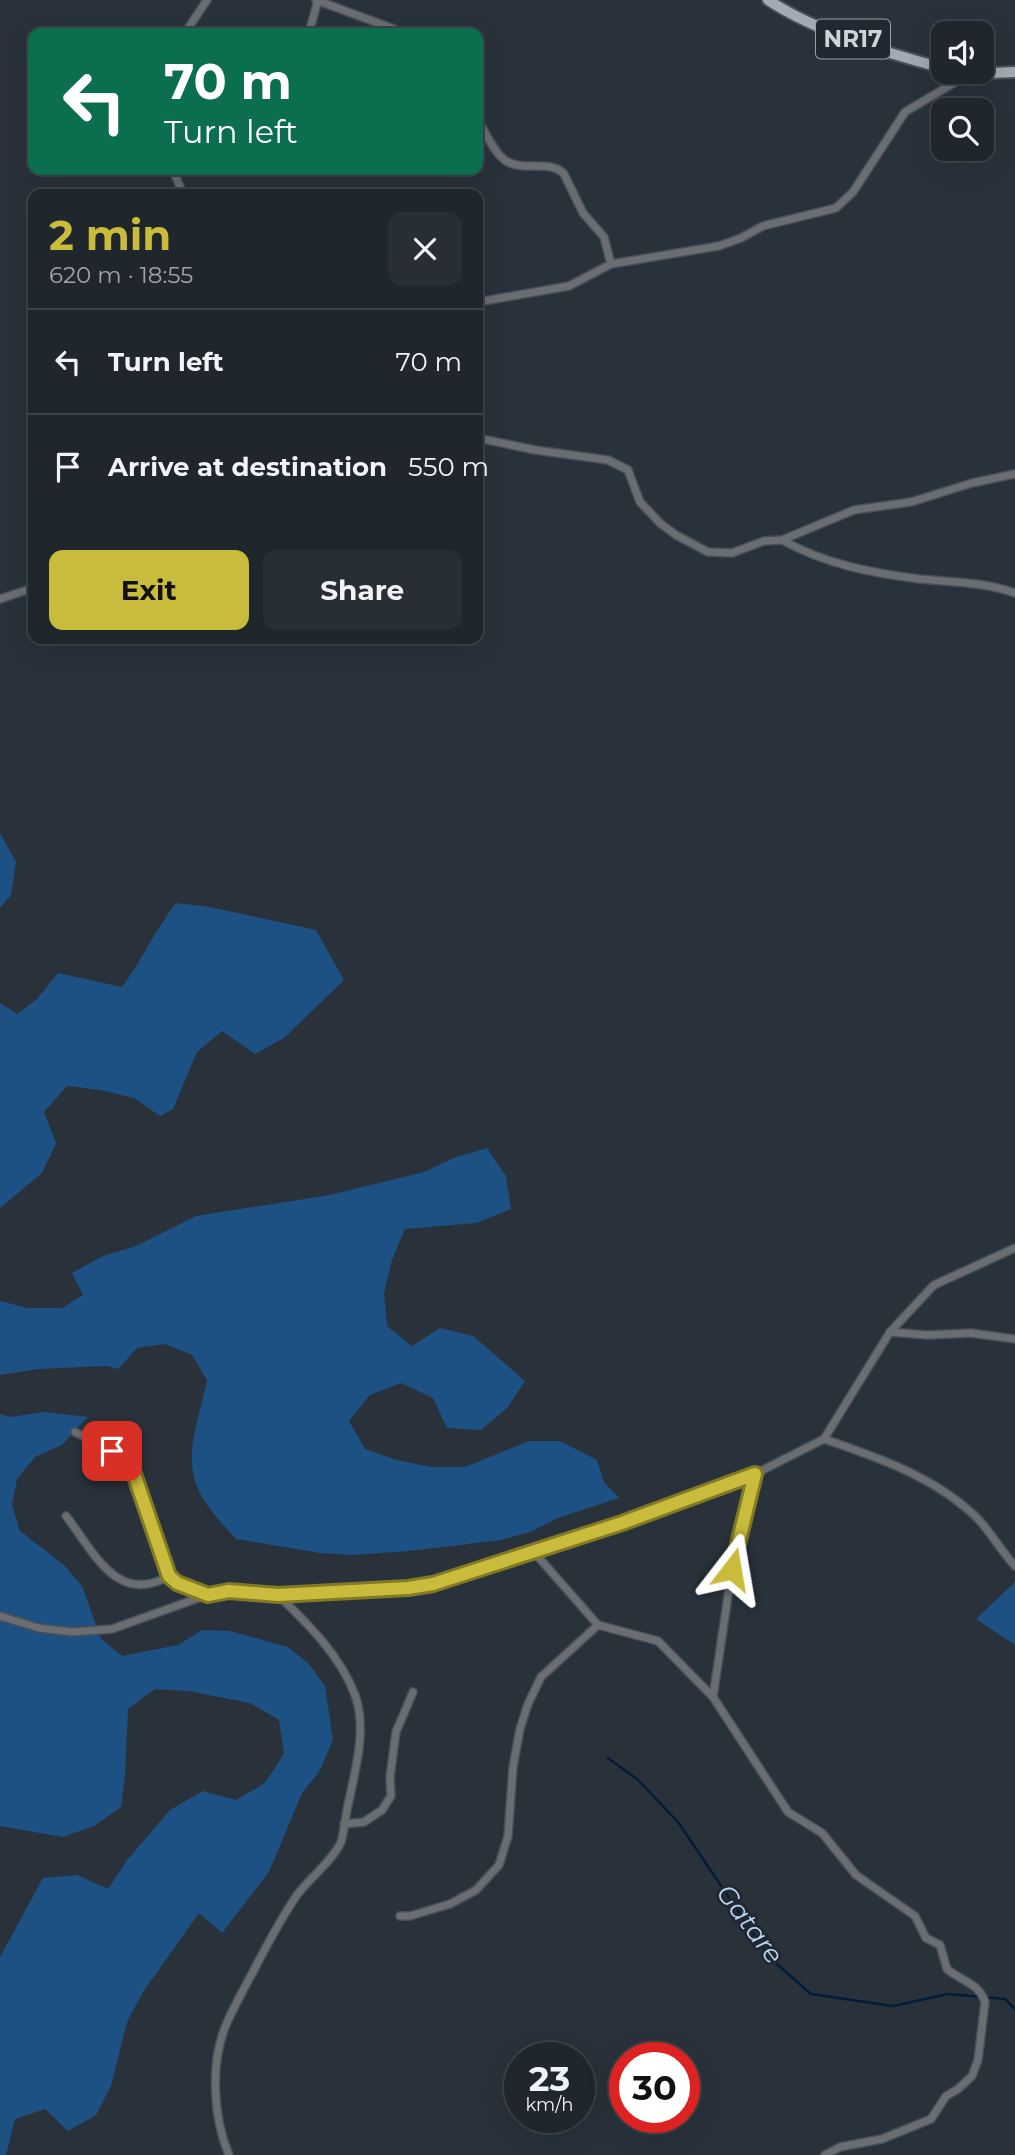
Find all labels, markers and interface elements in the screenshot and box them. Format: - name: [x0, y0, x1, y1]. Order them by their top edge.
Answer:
- road number: NR17: [816, 20, 890, 58]
- map controls: [931, 21, 994, 161]
- button: sound: [931, 21, 994, 84]
- text: 70 m: [164, 52, 292, 111]
- icon: left: [49, 56, 140, 147]
- button: search: [931, 98, 994, 161]
- text: Turn left: [164, 112, 298, 151]
- text: 2 min: [49, 209, 171, 261]
- button: close: [388, 212, 462, 286]
- text: 620 m · 18:55: [49, 261, 193, 289]
- icon: left: [49, 343, 87, 381]
- text: Turn left: [108, 346, 224, 378]
- text: 70 m: [396, 346, 462, 378]
- icon: arrive: [49, 448, 87, 486]
- text: Arrive at destination: [108, 451, 387, 483]
- text: 550 m: [408, 451, 489, 483]
- button: Exit: [49, 550, 249, 630]
- button: Share: [263, 550, 462, 630]
- pin: [82, 1421, 142, 1481]
- icon: arrive: [93, 1432, 131, 1470]
- position arrow: [695, 1532, 769, 1606]
- water label: Gatare: [710, 1878, 790, 1970]
- speed limit sign: 30: [609, 2042, 700, 2133]
- text: 23: [529, 2057, 570, 2100]
- text: km/h: [525, 2094, 574, 2116]

